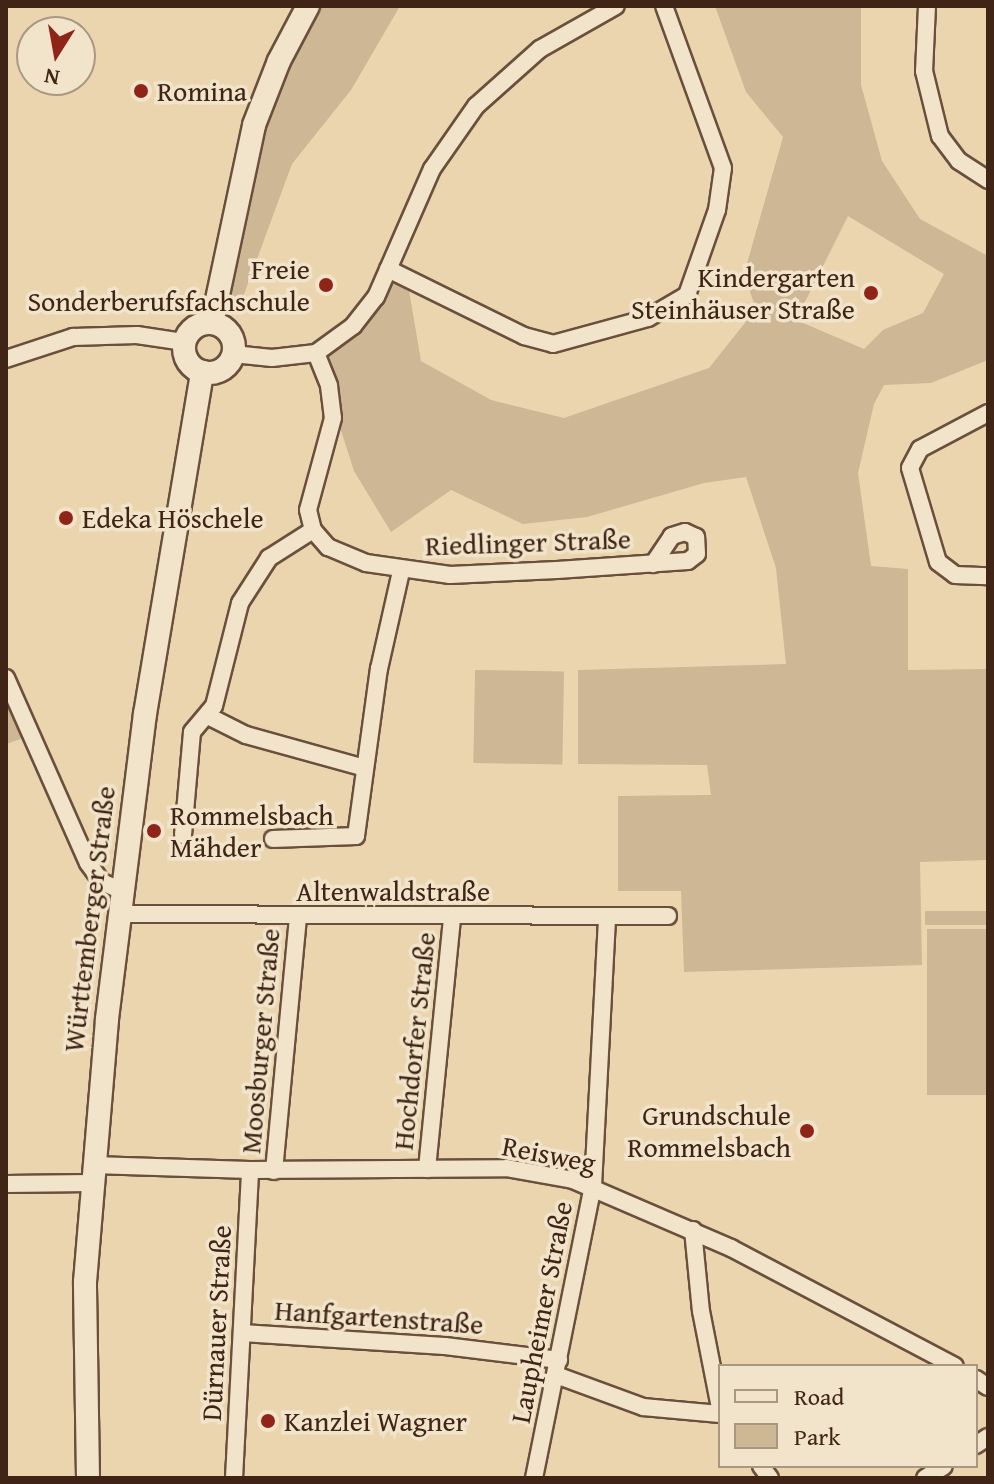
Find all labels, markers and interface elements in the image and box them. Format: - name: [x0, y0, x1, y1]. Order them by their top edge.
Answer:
- north arrow: [16, 16, 96, 96]
- text: N: [42, 60, 62, 95]
- place label: Romina: [157, 74, 247, 108]
- marker: Romina: [132, 82, 150, 100]
- place label: Freie Sonderberufsfachschule: [27, 252, 310, 318]
- place label: Kindergarten Steinhäuser Straße: [631, 260, 855, 326]
- marker: Freie Sonderberufsfachschule: [317, 276, 335, 294]
- marker: Kindergarten Steinhäuser Straße: [862, 284, 880, 302]
- place label: Edeka Höschele: [82, 501, 264, 535]
- marker: Edeka Höschele: [57, 509, 75, 527]
- street label: Riedlinger Straße: [425, 522, 631, 562]
- street label: Württemberger Straße: [56, 784, 122, 1054]
- place label: Rommelsbach Mähder: [170, 798, 334, 864]
- marker: Rommelsbach Mähder: [145, 822, 163, 840]
- street label: Altenwaldstraße: [296, 874, 490, 908]
- street label: Moosburger Straße: [233, 927, 287, 1155]
- street label: Hochdorfer Straße: [386, 930, 442, 1152]
- place label: Grundschule Rommelsbach: [627, 1098, 791, 1164]
- marker: Grundschule Rommelsbach: [798, 1122, 816, 1140]
- street label: Reisweg: [499, 1128, 599, 1180]
- street label: Laupheimer Straße: [503, 1198, 579, 1426]
- street label: Dürnauer Straße: [194, 1224, 238, 1422]
- street label: Hanfgartenstraße: [274, 1293, 484, 1341]
- legend: [718, 1364, 978, 1468]
- text: Road: [794, 1379, 844, 1414]
- place label: Kanzlei Wagner: [284, 1404, 467, 1438]
- marker: Kanzlei Wagner: [259, 1412, 277, 1430]
- text: Park: [794, 1419, 840, 1454]

